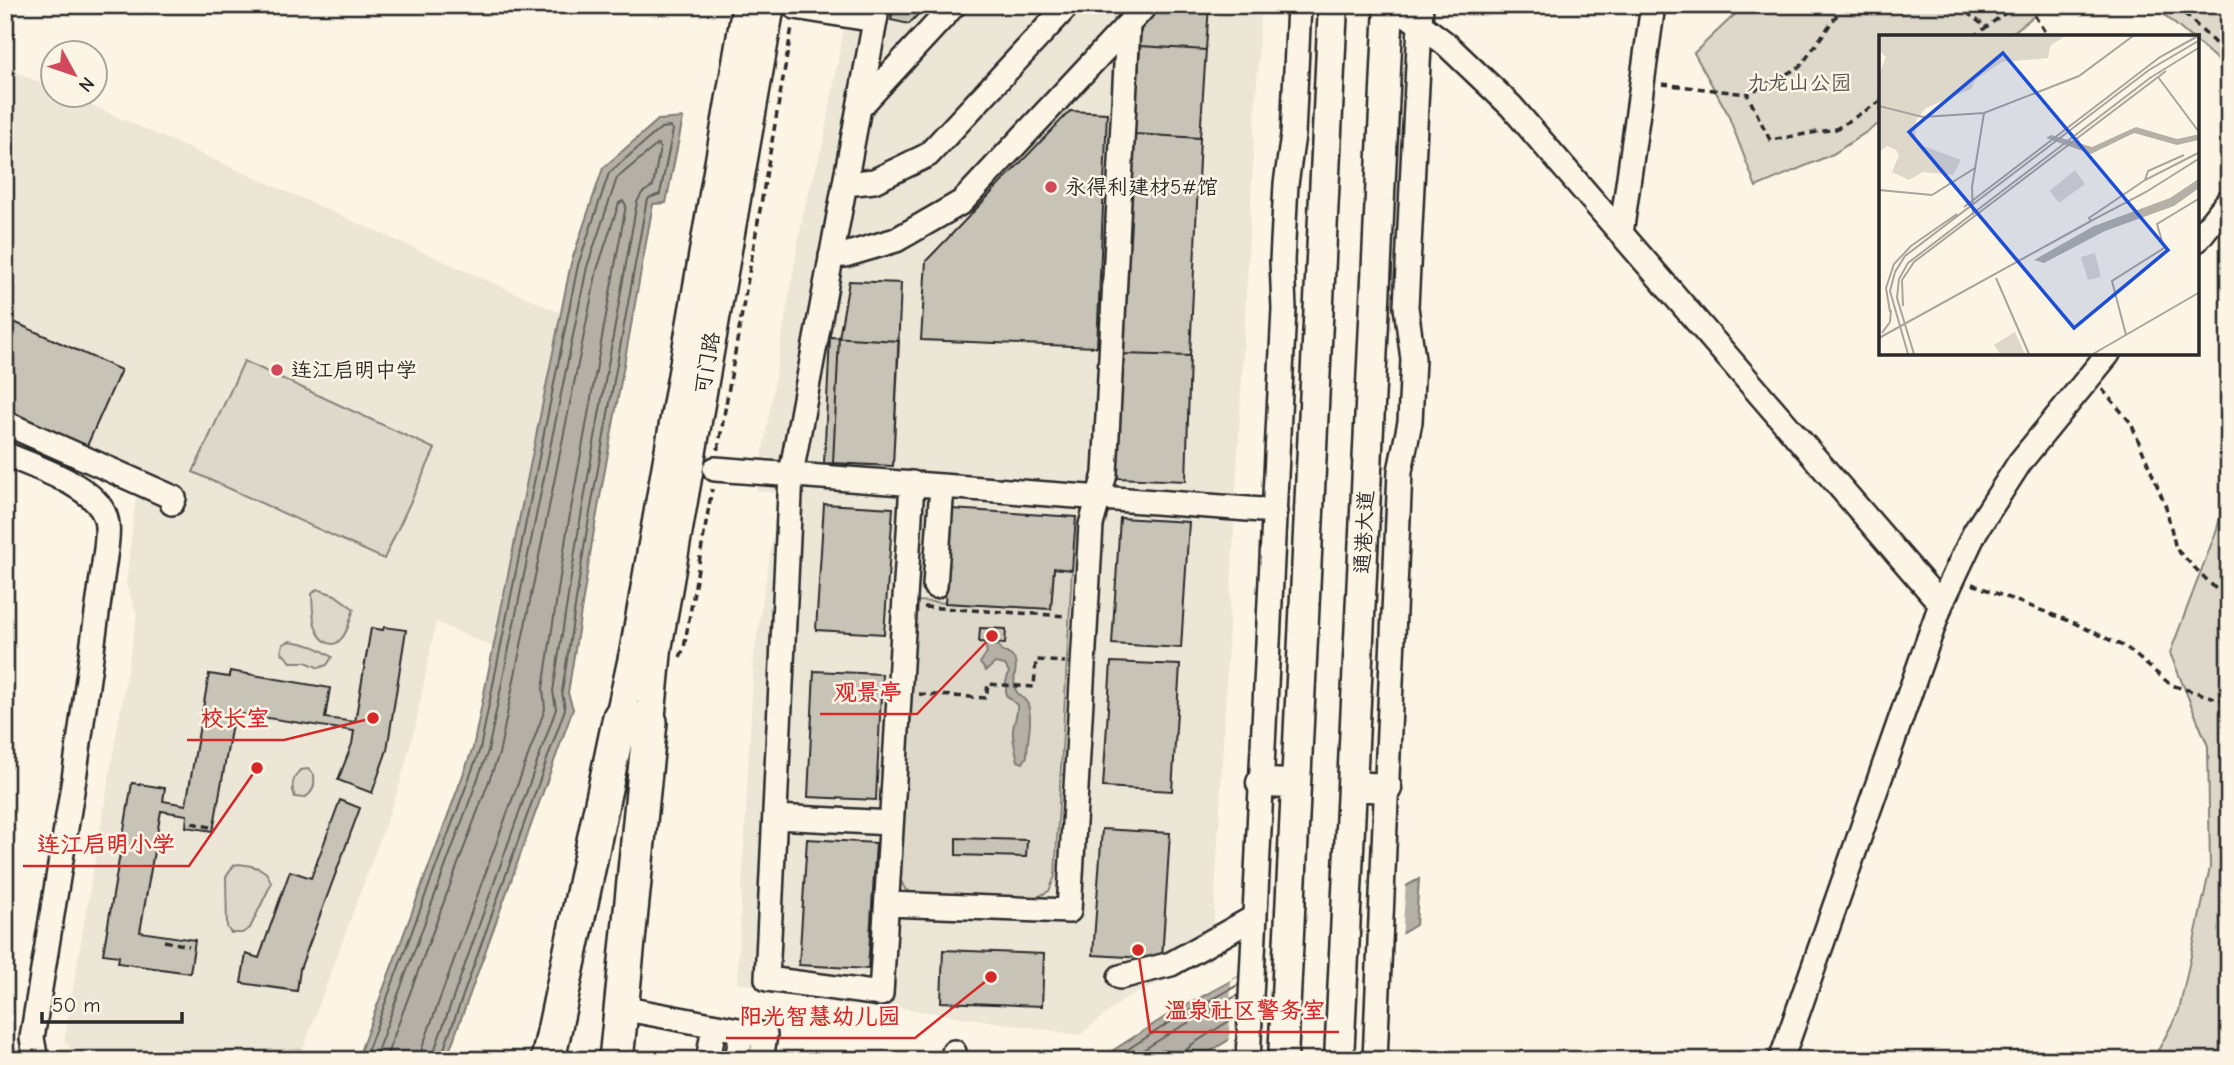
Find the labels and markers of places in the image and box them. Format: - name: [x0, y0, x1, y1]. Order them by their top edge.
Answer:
- place label: 永得利建材5#馆: [1065, 175, 1218, 199]
- marker: 永得利建材5#馆: [1043, 179, 1059, 195]
- place label: 连江启明中学: [291, 358, 417, 382]
- marker: 连江启明中学: [269, 362, 285, 378]
- callout: 观景亭: [820, 670, 917, 714]
- callout: 校长室: [187, 696, 284, 740]
- callout: 连江启明小学: [23, 822, 189, 866]
- callout: 温泉社区警务室: [1150, 988, 1339, 1032]
- callout: 阳光智慧幼儿园: [726, 994, 915, 1038]

